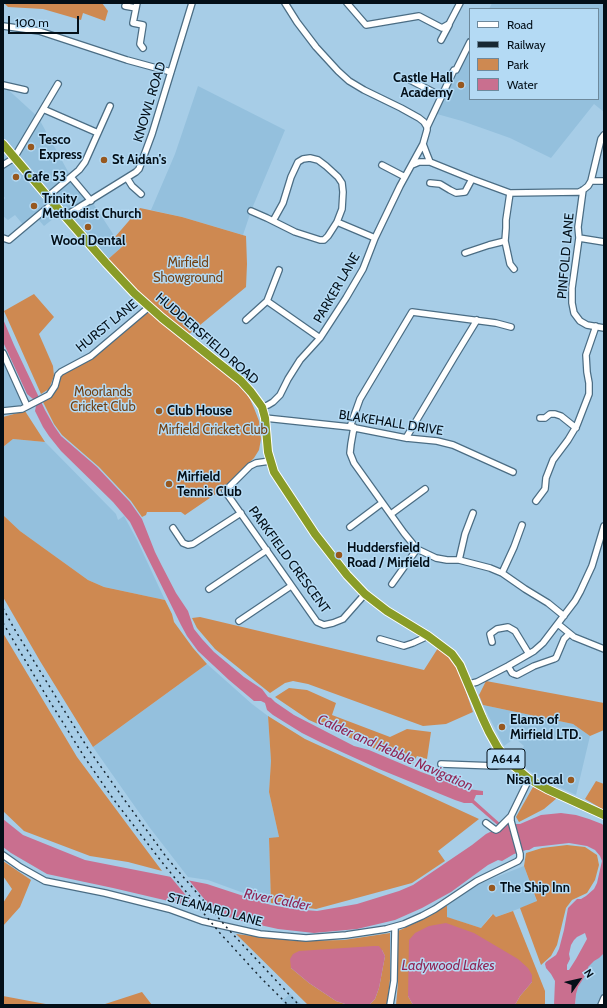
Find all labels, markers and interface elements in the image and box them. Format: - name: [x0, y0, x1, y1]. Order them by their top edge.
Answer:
- scale bar: [10, 8, 81, 34]
- legend: [469, 8, 599, 100]
- text: 100 m: [15, 15, 49, 30]
- text: Road: [507, 17, 533, 32]
- text: Railway: [507, 37, 545, 52]
- text: Park: [507, 57, 529, 72]
- street label: KNOWL ROAD: [130, 60, 170, 144]
- place label: Castle Hall Academy: [393, 70, 453, 101]
- text: Water: [507, 77, 537, 92]
- marker: Castle Hall Academy: [456, 80, 466, 90]
- place label: Tesco Express: [39, 132, 82, 163]
- marker: Tesco Express: [26, 142, 36, 152]
- place label: St Aidan's: [112, 152, 167, 168]
- marker: St Aidan's: [99, 155, 109, 165]
- place label: Cafe 53: [24, 169, 66, 185]
- marker: Cafe 53: [11, 172, 21, 182]
- place label: Trinity Methodist Church: [42, 191, 141, 222]
- marker: Trinity Methodist Church: [29, 201, 39, 211]
- street label: PINFOLD LANE: [554, 212, 578, 300]
- marker: Wood Dental: [83, 222, 93, 232]
- place label: Wood Dental: [51, 233, 125, 249]
- street label: PARKER LANE: [311, 250, 363, 326]
- park label: Mirfield Showground: [153, 255, 223, 286]
- street label: HUDDERSFIELD ROAD: [152, 290, 262, 388]
- street label: HURST LANE: [73, 296, 141, 356]
- park label: Moorlands Cricket Club: [70, 384, 136, 415]
- place label: Club House: [167, 403, 232, 419]
- marker: Club House: [154, 406, 164, 416]
- street label: BLAKEHALL DRIVE: [338, 407, 444, 439]
- park label: Mirfield Cricket Club: [158, 422, 268, 438]
- place label: Mirfield Tennis Club: [177, 469, 242, 500]
- marker: Mirfield Tennis Club: [164, 479, 174, 489]
- street label: PARKFIELD CRESCENT: [245, 504, 333, 616]
- place label: Huddersfield Road / Mirfield: [347, 540, 430, 571]
- marker: Huddersfield Road / Mirfield: [334, 550, 344, 560]
- water label: Calder and Hebble Navigation: [315, 711, 475, 795]
- place label: Elams of Mirfield LTD.: [510, 712, 581, 743]
- marker: Elams of Mirfield LTD.: [497, 722, 507, 732]
- road number: A644: [487, 749, 525, 769]
- place label: Nisa Local: [506, 772, 563, 788]
- marker: Nisa Local: [566, 775, 576, 785]
- place label: The Ship Inn: [500, 880, 570, 896]
- marker: The Ship Inn: [487, 883, 497, 893]
- water label: River Calder: [242, 885, 312, 915]
- street label: STEANARD LANE: [166, 890, 264, 930]
- water label: Ladywood Lakes: [401, 958, 495, 974]
- north arrow: [559, 960, 599, 1000]
- text: N: [581, 966, 597, 980]

